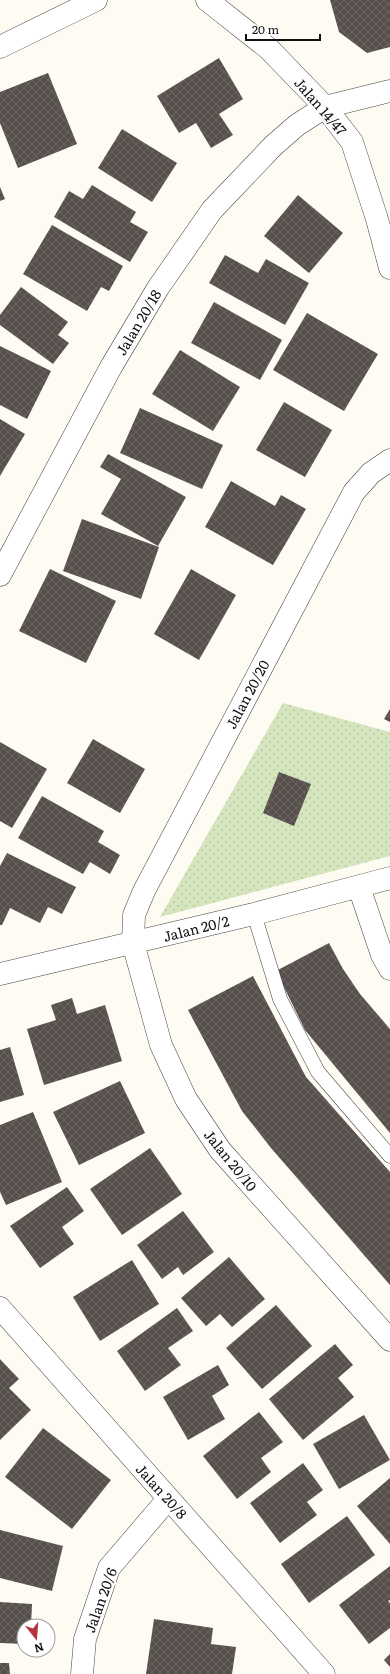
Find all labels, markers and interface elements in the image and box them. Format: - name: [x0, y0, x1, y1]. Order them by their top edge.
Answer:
- scale bar: [246, 16, 320, 42]
- text: 20 m: [252, 20, 279, 38]
- street label: Jalan 14/47: [290, 73, 352, 139]
- street label: Jalan 20/18: [110, 285, 166, 359]
- street label: Jalan 20/20: [220, 656, 274, 732]
- street label: Jalan 20/2: [161, 910, 231, 946]
- street label: Jalan 20/10: [200, 1125, 262, 1195]
- street label: Jalan 20/8: [132, 1459, 192, 1523]
- street label: Jalan 20/6: [79, 1564, 121, 1635]
- north arrow: [16, 1618, 56, 1658]
- text: N: [32, 1640, 46, 1658]

